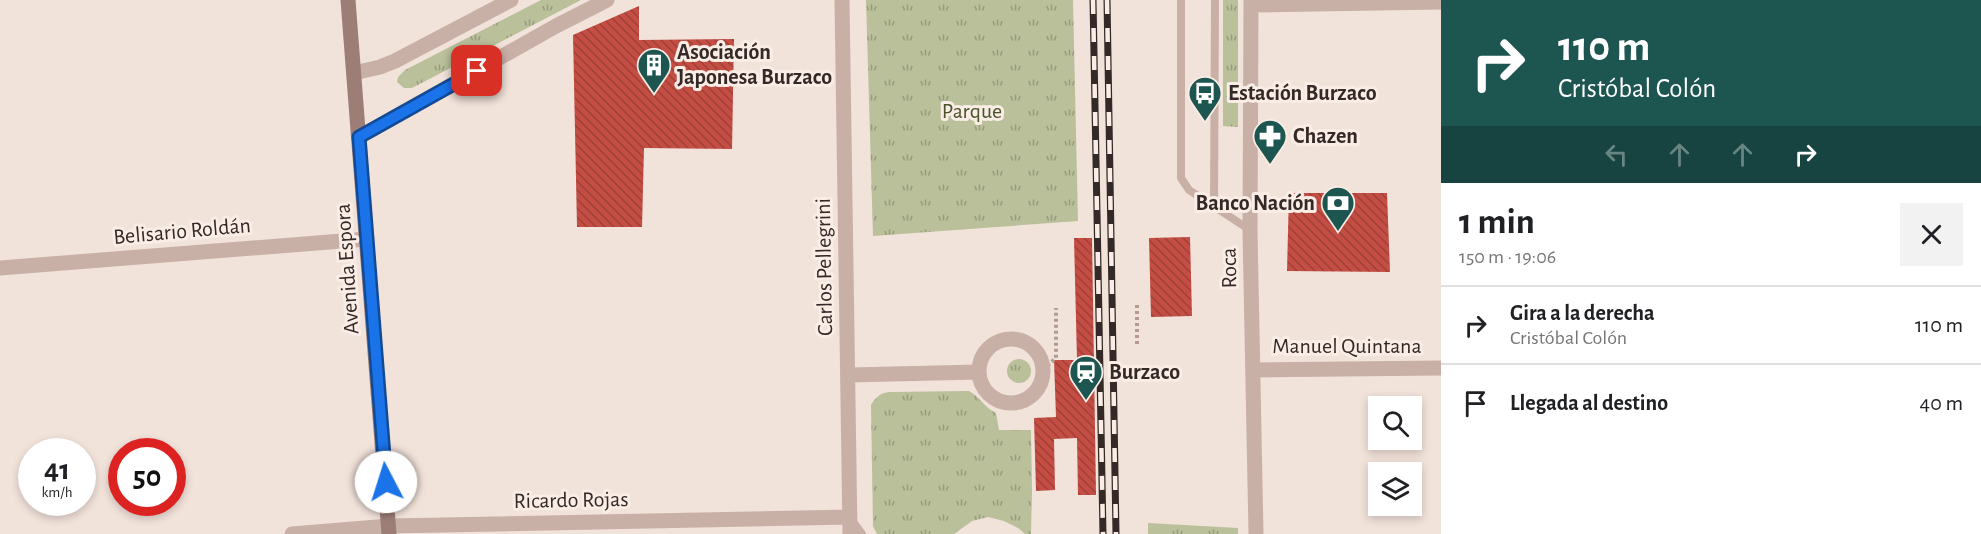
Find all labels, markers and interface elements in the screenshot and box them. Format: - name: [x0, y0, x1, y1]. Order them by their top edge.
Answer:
- icon: right: [1459, 24, 1537, 102]
- text: 110 m: [1558, 26, 1650, 68]
- place label: Asociación Japonesa Burzaco: [677, 41, 832, 88]
- pin: [451, 45, 502, 96]
- building icon: Asociación Japonesa Burzaco: [636, 47, 672, 94]
- icon: arrive: [460, 54, 493, 87]
- bus stop icon: Estación Burzaco: [1187, 75, 1223, 122]
- text: Cristóbal Colón: [1558, 75, 1716, 102]
- place label: Estación Burzaco: [1228, 82, 1377, 104]
- park label: Parque: [942, 100, 1002, 122]
- pharmacy icon: Chazen: [1252, 118, 1288, 165]
- place label: Chazen: [1293, 125, 1358, 147]
- icon: left: [1600, 138, 1633, 171]
- icon: ahead: [1663, 138, 1696, 171]
- icon: ahead: [1726, 138, 1759, 171]
- icon: right: [1789, 138, 1822, 171]
- bank icon: Banco Nación: [1320, 185, 1356, 232]
- place label: Banco Nación: [1195, 192, 1315, 214]
- street label: Carlos Pellegrini: [812, 198, 836, 336]
- street label: Avenida Espora: [331, 203, 363, 335]
- button: close: [1900, 203, 1963, 266]
- text: 1 min: [1459, 204, 1535, 240]
- street label: Belisario Roldán: [112, 214, 252, 248]
- street label: Roca: [1218, 247, 1240, 289]
- text: 150 m · 19:06: [1459, 247, 1556, 267]
- text: Gira a la derecha: [1510, 302, 1655, 324]
- icon: right: [1459, 309, 1492, 342]
- text: 110 m: [1915, 314, 1963, 336]
- text: Cristóbal Colón: [1510, 328, 1627, 348]
- street label: Manuel Quintana: [1272, 335, 1422, 357]
- station icon: Burzaco: [1068, 354, 1104, 401]
- place label: Burzaco: [1109, 361, 1180, 383]
- icon: arrive: [1459, 387, 1492, 420]
- text: Llegada al destino: [1510, 392, 1668, 414]
- text: 40 m: [1920, 392, 1963, 414]
- map controls: [1368, 396, 1422, 516]
- button: search: [1368, 396, 1422, 450]
- speed limit sign: 50: [108, 438, 186, 516]
- position arrow: [354, 450, 418, 514]
- text: 41: [44, 455, 70, 485]
- button: layers: [1368, 462, 1422, 516]
- text: km/h: [42, 485, 72, 500]
- street label: Ricardo Rojas: [513, 488, 629, 512]

